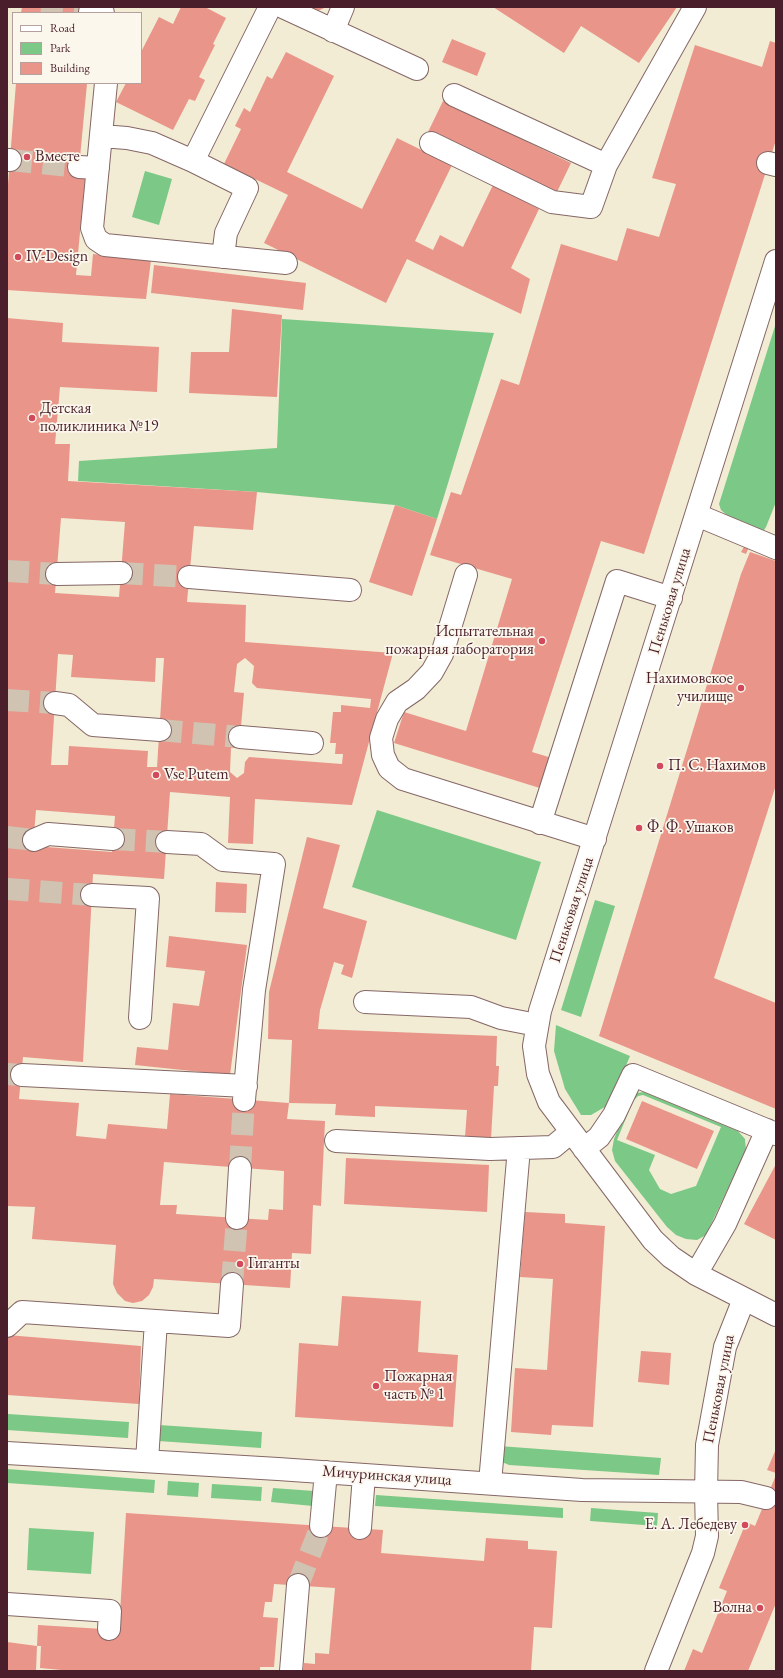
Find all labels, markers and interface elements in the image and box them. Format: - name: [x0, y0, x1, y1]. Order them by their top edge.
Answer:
- legend: [12, 12, 142, 84]
- text: Road: [50, 20, 75, 36]
- text: Park: [50, 40, 70, 56]
- text: Building: [50, 60, 90, 76]
- place label: Вместе: [35, 147, 80, 167]
- marker: Вместе: [22, 152, 32, 162]
- place label: IV-Design: [26, 247, 88, 267]
- marker: IV-Design: [13, 252, 23, 262]
- place label: Детская поликлиника №19: [40, 399, 159, 437]
- marker: Детская поликлиника №19: [27, 413, 37, 423]
- street label: Пеньковая улица: [645, 546, 695, 656]
- place label: Испытательная пожарная лаборатория: [386, 622, 534, 660]
- marker: Испытательная пожарная лаборатория: [537, 636, 547, 646]
- place label: Нахимовское училище: [646, 669, 733, 707]
- marker: Нахимовское училище: [736, 683, 746, 693]
- place label: П. С. Нахимов: [668, 756, 766, 776]
- marker: П. С. Нахимов: [655, 761, 665, 771]
- place label: Vse Putem: [164, 765, 229, 785]
- marker: Vse Putem: [151, 770, 161, 780]
- place label: Ф. Ф. Ушаков: [647, 818, 733, 838]
- marker: Ф. Ф. Ушаков: [634, 823, 644, 833]
- street label: Пеньковая улица: [546, 855, 598, 965]
- place label: Гиганты: [248, 1254, 300, 1274]
- marker: Гиганты: [235, 1259, 245, 1269]
- street label: Пеньковая улица: [699, 1333, 739, 1445]
- place label: Пожарная часть № 1: [384, 1367, 452, 1405]
- marker: Пожарная часть № 1: [371, 1381, 381, 1391]
- street label: Мичуринская улица: [322, 1462, 452, 1490]
- place label: Е. А. Лебедеву: [645, 1515, 737, 1535]
- marker: Е. А. Лебедеву: [740, 1520, 750, 1530]
- place label: Волна: [713, 1598, 752, 1618]
- marker: Волна: [755, 1603, 765, 1613]

